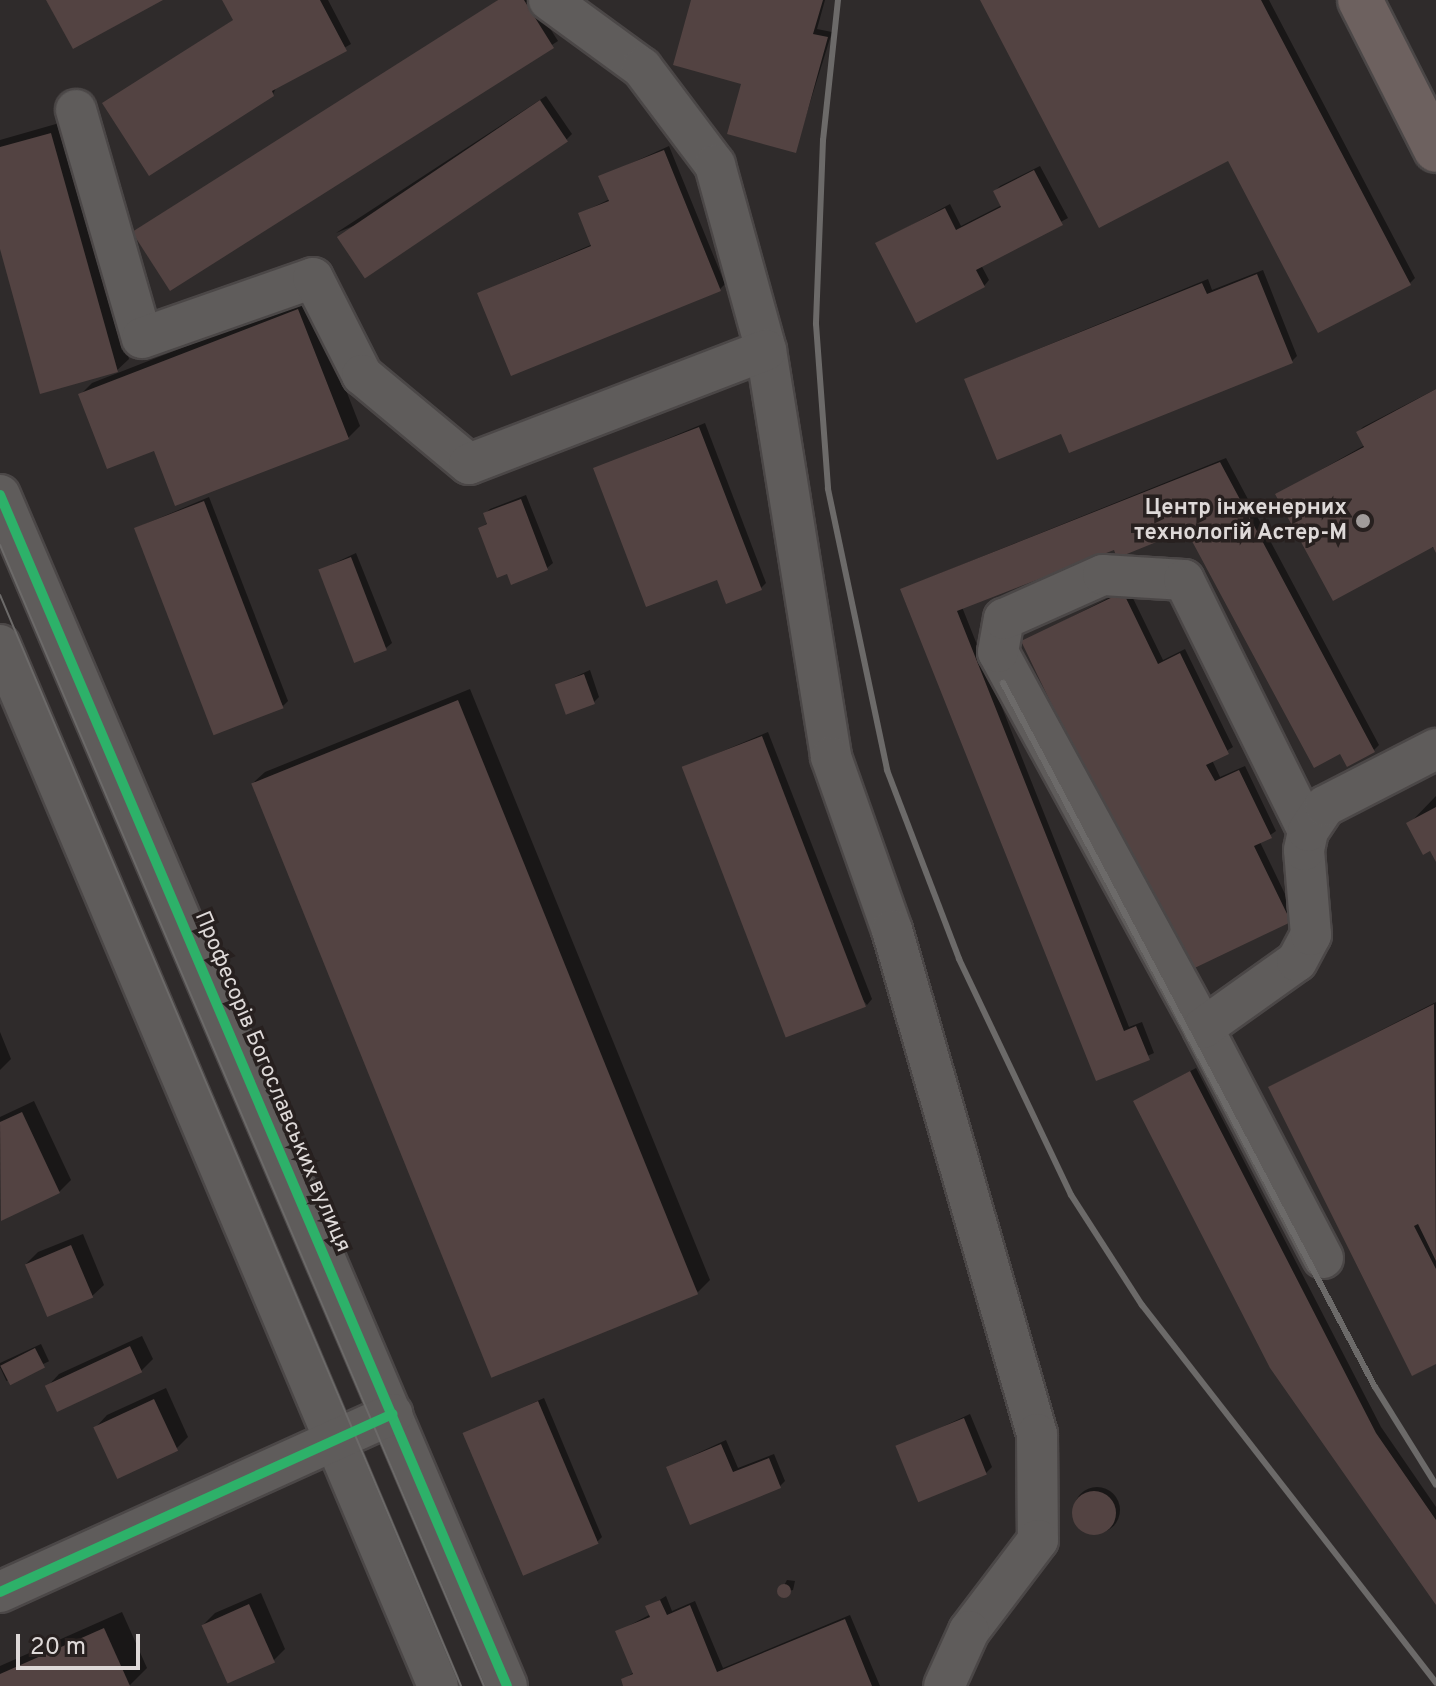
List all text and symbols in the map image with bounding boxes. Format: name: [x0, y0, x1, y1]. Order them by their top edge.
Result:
place label: Центр інженерних технологій Астер-М: [1133, 495, 1347, 546]
marker: Центр інженерних технологій Астер-М: [1354, 512, 1372, 530]
street label: Професорів Богославських вулиця: [188, 908, 356, 1256]
scale bar: [20, 1618, 144, 1668]
text: 20 m: [30, 1633, 86, 1663]

